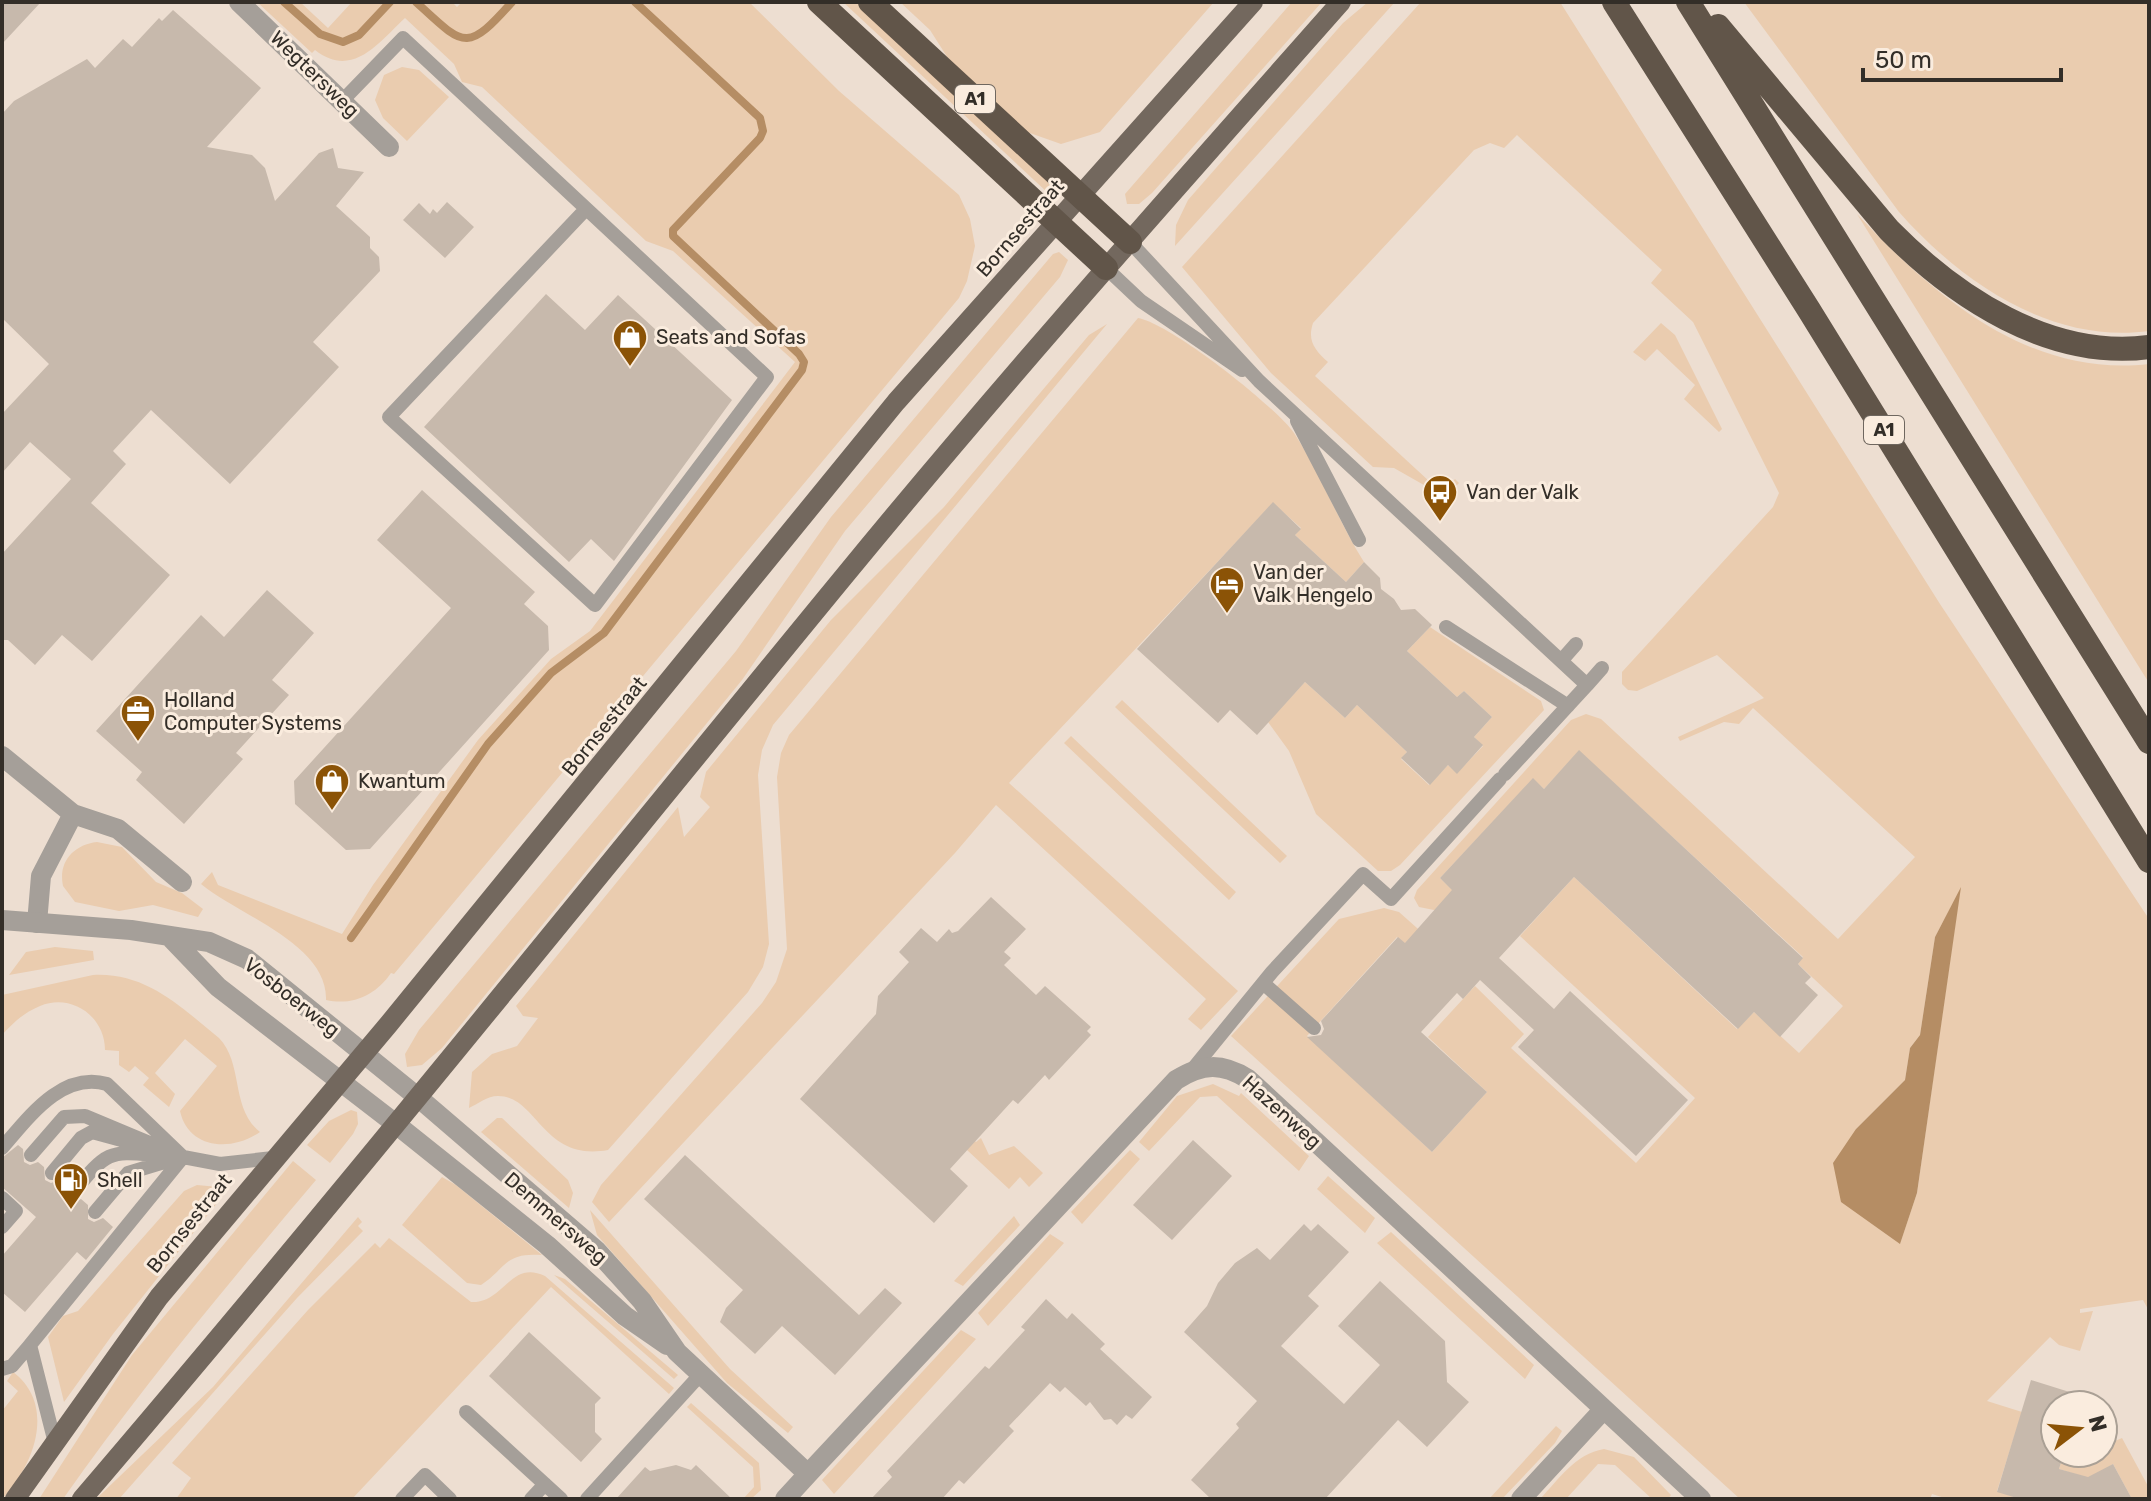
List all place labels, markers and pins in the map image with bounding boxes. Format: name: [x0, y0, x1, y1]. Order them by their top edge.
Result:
shop icon: Seats and Sofas: [611, 318, 649, 368]
place label: Seats and Sofas: [656, 325, 806, 349]
bus stop icon: Van der Valk: [1421, 473, 1459, 523]
place label: Van der Valk: [1466, 480, 1580, 504]
place label: Van der Valk Hengelo: [1253, 560, 1373, 607]
hotel icon: Van der Valk Hengelo: [1208, 565, 1246, 615]
place label: Holland Computer Systems: [164, 688, 342, 735]
office icon: Holland Computer Systems: [119, 693, 157, 743]
shop icon: Kwantum: [313, 762, 351, 812]
place label: Kwantum: [358, 769, 446, 793]
fuel station icon: Shell: [52, 1161, 90, 1211]
place label: Shell: [97, 1168, 143, 1192]

